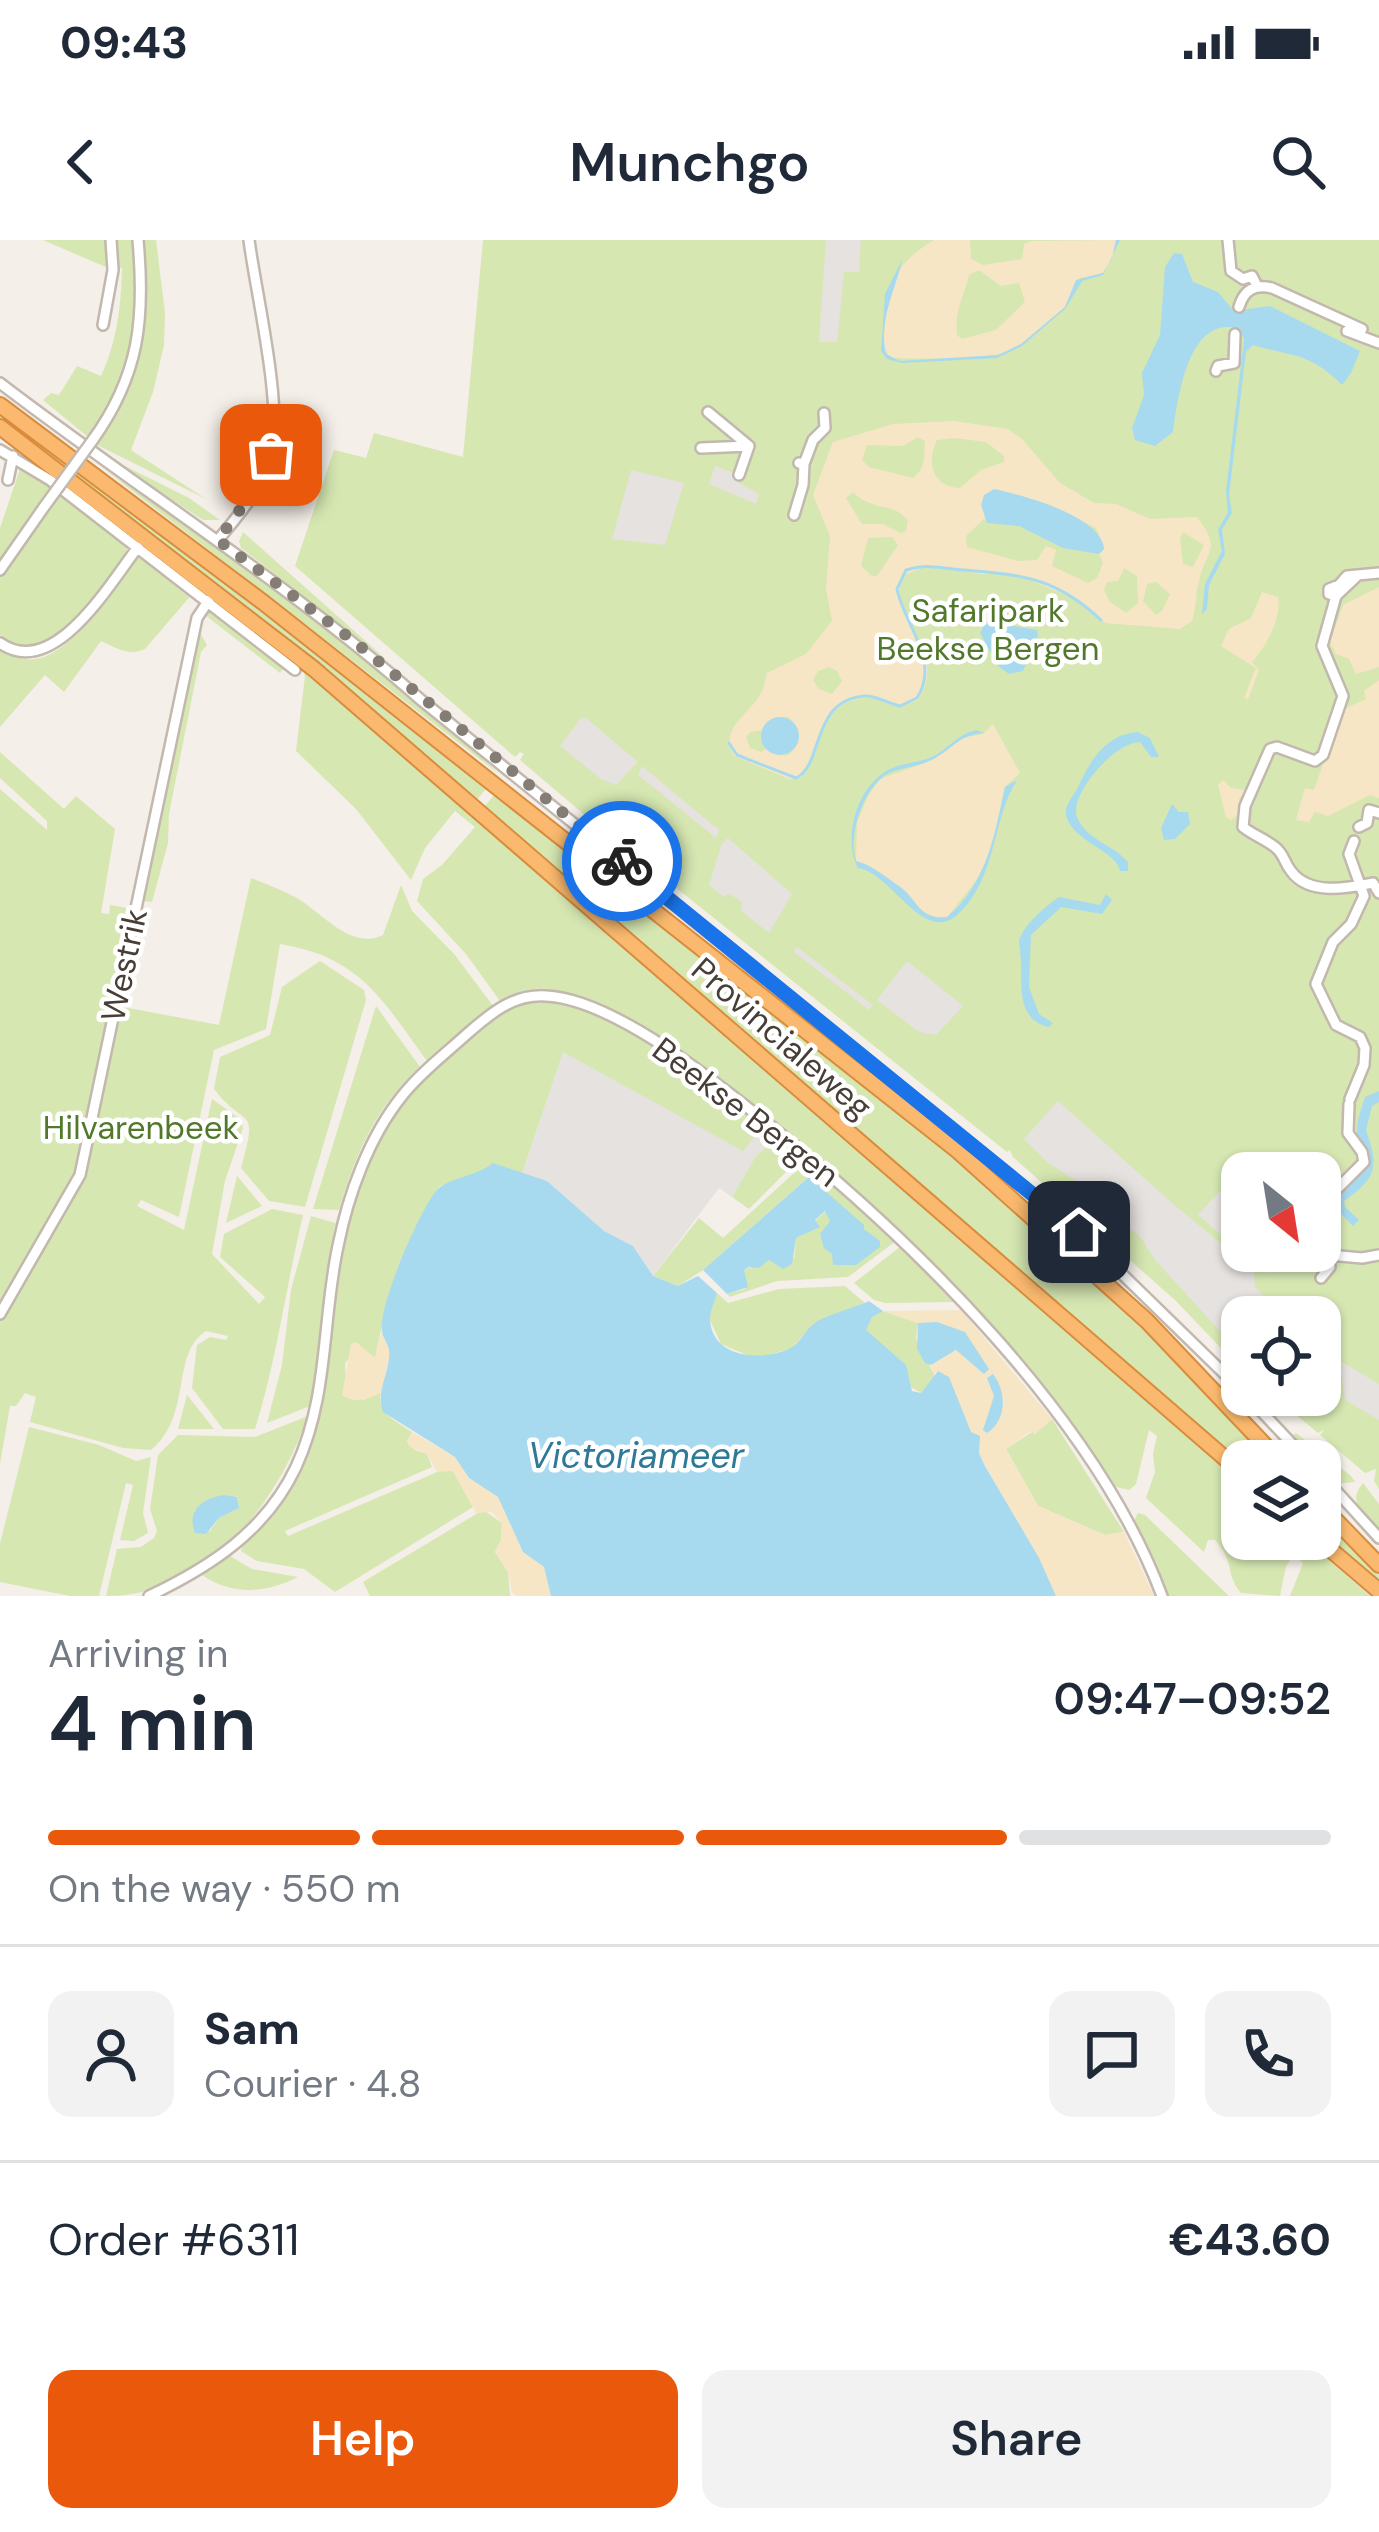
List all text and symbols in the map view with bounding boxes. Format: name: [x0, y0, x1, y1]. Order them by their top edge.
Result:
text: 09:43: [60, 13, 188, 72]
text: Munchgo: [569, 127, 810, 198]
icon: back: [48, 129, 114, 195]
icon: search: [1265, 129, 1331, 195]
pin: [220, 404, 322, 506]
icon: bag: [238, 422, 304, 488]
park label: Safaripark Beekse Bergen: [876, 589, 1100, 670]
courier: [562, 801, 682, 921]
icon: bike: [589, 828, 655, 894]
street label: Westrik: [91, 904, 157, 1025]
street label: Provincialeweg: [683, 948, 881, 1128]
street label: Beekse Bergen: [644, 1028, 848, 1196]
park label: Hilvarenbeek: [43, 1106, 240, 1149]
north arrow: [1221, 1152, 1341, 1272]
map controls: [1221, 1152, 1341, 1560]
pin: [1028, 1181, 1130, 1283]
icon: home: [1046, 1199, 1112, 1265]
button: locate: [1221, 1296, 1341, 1416]
water label: Victoriameer: [528, 1432, 746, 1479]
button: layers: [1221, 1440, 1341, 1560]
text: Arriving in: [48, 1628, 228, 1679]
text: 09:47–09:52: [1053, 1669, 1331, 1728]
text: 4 min: [48, 1673, 257, 1774]
text: On the way · 550 m: [48, 1863, 400, 1914]
button: person: [48, 1991, 174, 2117]
button: chat: [1049, 1991, 1175, 2117]
button: phone: [1205, 1991, 1331, 2117]
text: Sam: [204, 1999, 300, 2058]
text: Courier · 4.8: [204, 2058, 421, 2109]
text: Order #6311: [48, 2210, 299, 2269]
text: €43.60: [1169, 2210, 1331, 2269]
button: Help: [48, 2370, 678, 2508]
button: Share: [702, 2370, 1331, 2508]

